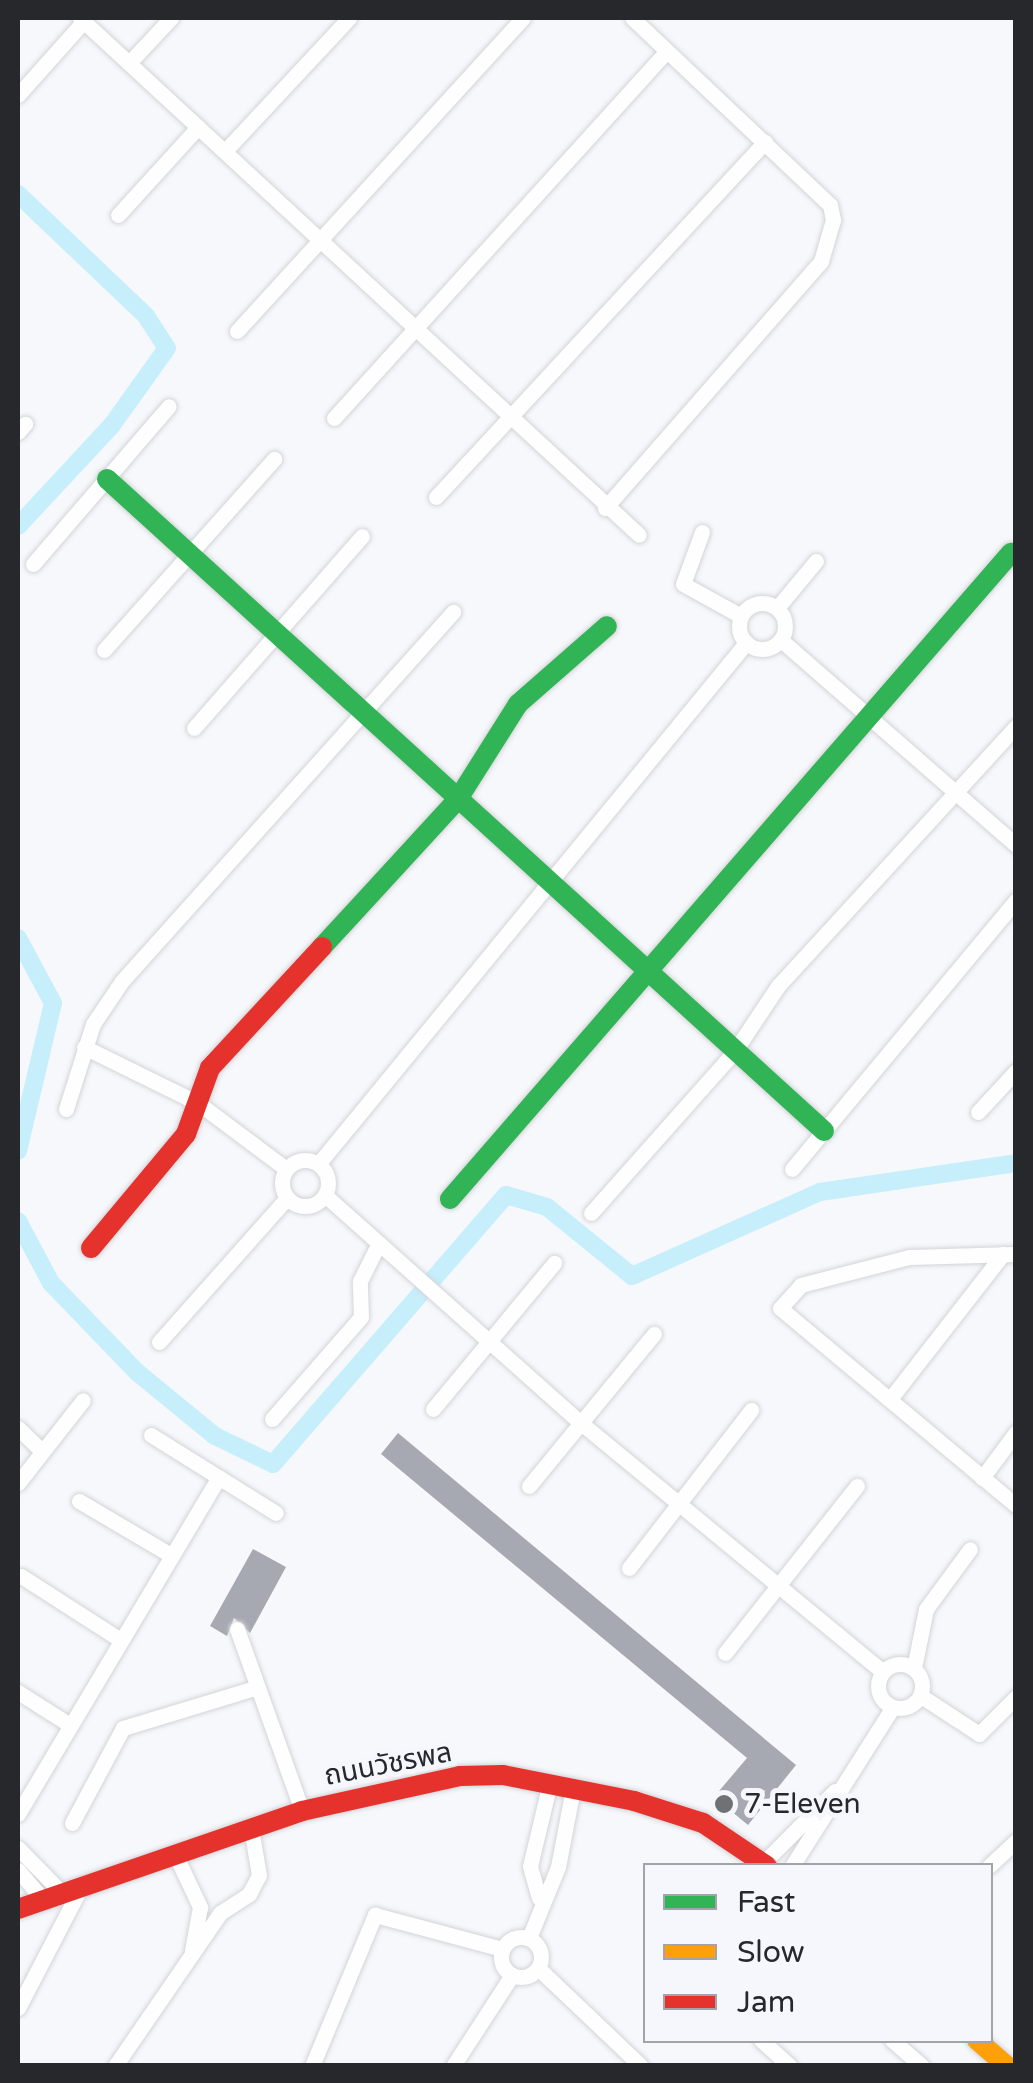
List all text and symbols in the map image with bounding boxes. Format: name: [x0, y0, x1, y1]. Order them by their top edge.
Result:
street label: ถนนวัชรพล: [321, 1735, 455, 1793]
place label: 7-Eleven: [744, 1787, 861, 1821]
marker: 7-Eleven: [713, 1793, 735, 1815]
legend: [643, 1863, 993, 2043]
text: Fast: [737, 1884, 796, 1921]
text: Slow: [737, 1934, 805, 1971]
text: Jam: [737, 1984, 795, 2021]

